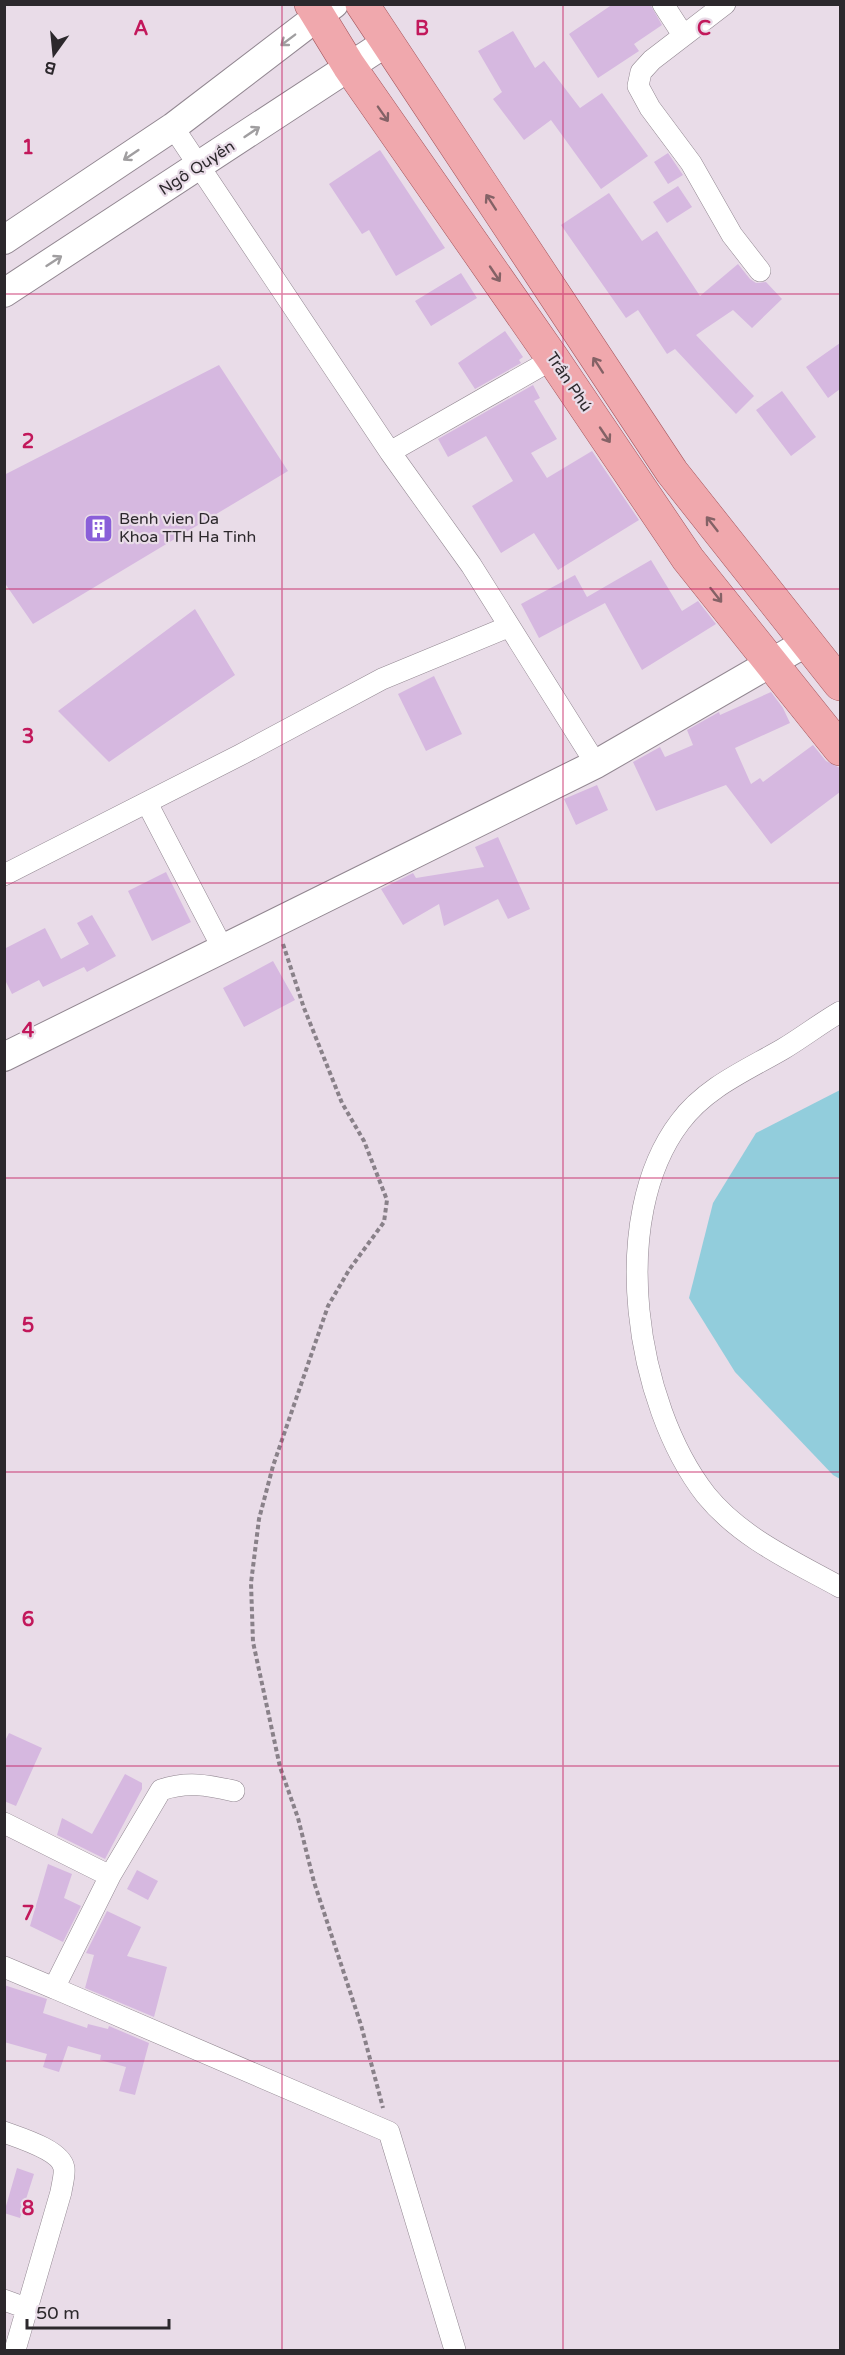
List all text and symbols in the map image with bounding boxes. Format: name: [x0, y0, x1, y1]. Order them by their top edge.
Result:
text: A: [134, 17, 149, 41]
text: B: [415, 17, 429, 41]
text: C: [697, 17, 711, 41]
north arrow: [24, 24, 84, 84]
one-way arrow: [280, 33, 296, 46]
text: B: [42, 56, 58, 79]
one-way arrow: [377, 106, 389, 122]
one-way arrow: [244, 125, 261, 138]
text: 1: [22, 136, 34, 160]
street label: Ngô Quyền: [155, 136, 239, 200]
one-way arrow: [123, 150, 140, 162]
one-way arrow: [485, 194, 497, 211]
one-way arrow: [45, 255, 62, 267]
one-way arrow: [489, 265, 501, 282]
street label: Trần Phú: [542, 348, 596, 416]
one-way arrow: [592, 357, 604, 374]
one-way arrow: [599, 426, 611, 443]
text: 2: [22, 430, 34, 454]
place label: Benh vien Da Khoa TTH Ha Tinh: [119, 509, 256, 547]
building icon: Benh vien Da Khoa TTH Ha Tinh: [82, 512, 114, 544]
one-way arrow: [705, 516, 718, 532]
one-way arrow: [710, 587, 723, 603]
text: 3: [22, 725, 34, 749]
text: 4: [22, 1019, 35, 1043]
text: 5: [22, 1314, 34, 1338]
text: 6: [22, 1608, 34, 1632]
text: 7: [22, 1902, 34, 1926]
text: 8: [22, 2197, 34, 2221]
scale bar: [27, 2292, 170, 2330]
text: 50 m: [36, 2302, 80, 2324]

